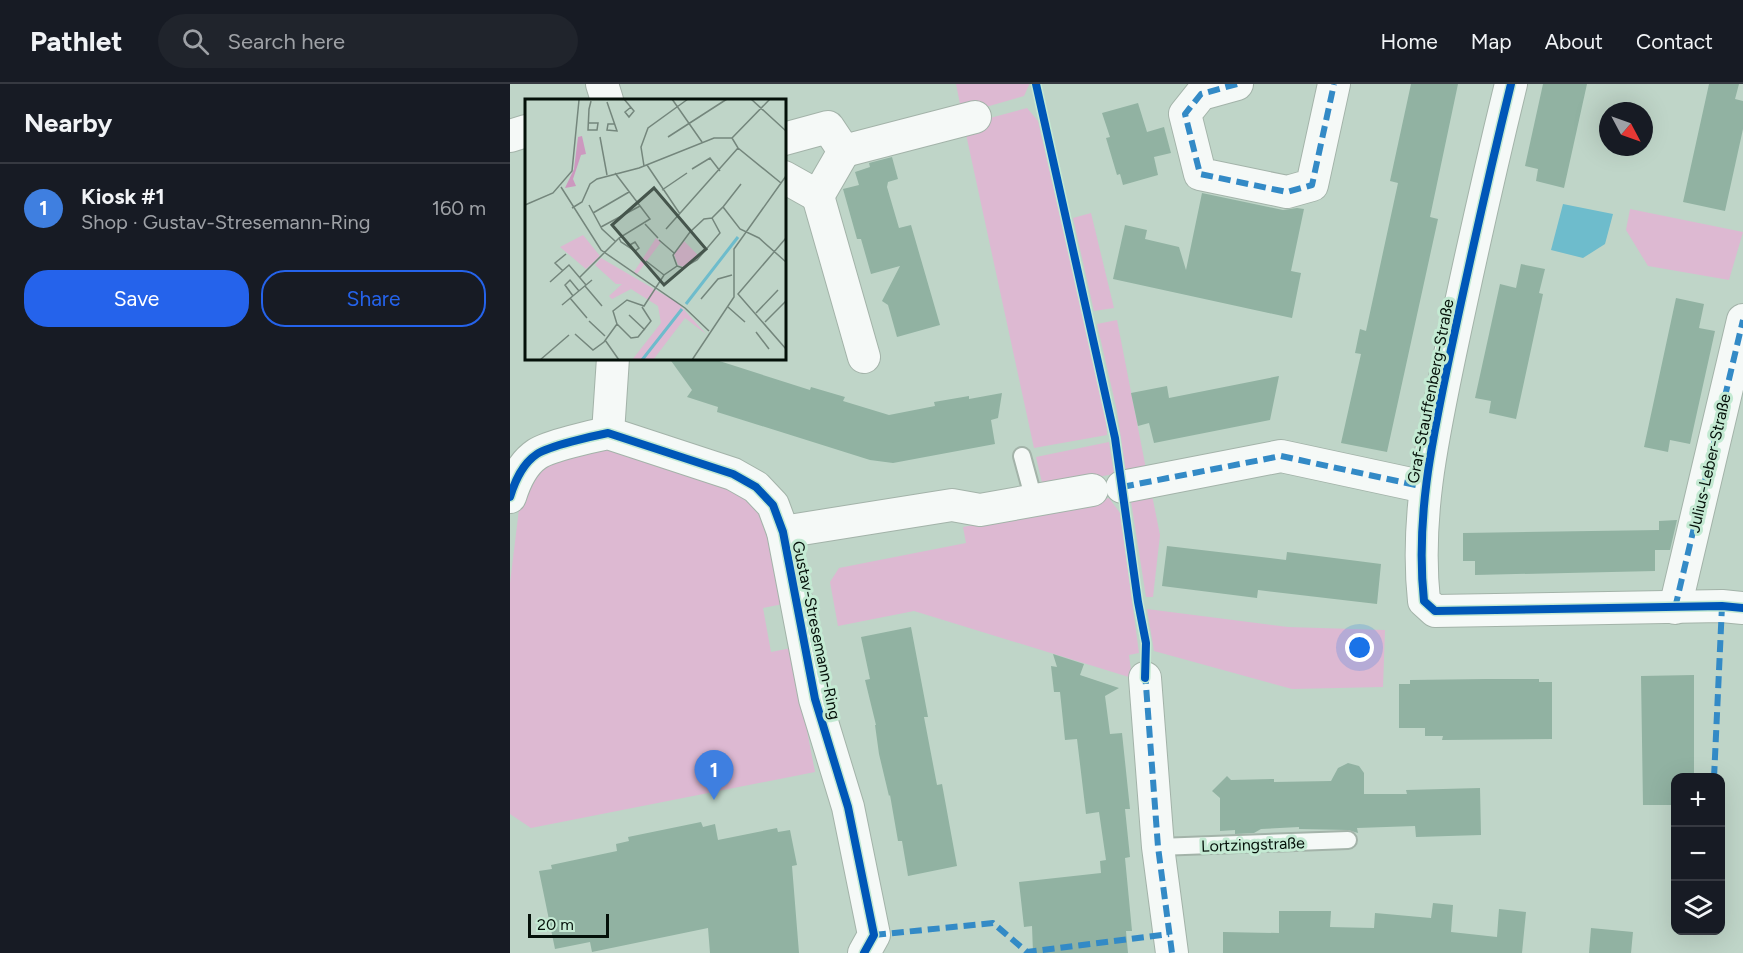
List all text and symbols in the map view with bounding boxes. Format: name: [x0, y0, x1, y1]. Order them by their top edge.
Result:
search box: [158, 14, 578, 68]
text: Pathlet: [30, 24, 122, 58]
icon: search: [179, 25, 212, 58]
text: Search here: [227, 28, 345, 55]
text: Home: [1381, 29, 1438, 54]
text: Map: [1471, 29, 1512, 54]
text: About: [1545, 29, 1603, 54]
text: Contact: [1636, 29, 1713, 54]
inset map: [525, 99, 786, 360]
north arrow: [1599, 102, 1653, 156]
text: Nearby: [24, 107, 112, 139]
text: Kiosk #1: [81, 183, 165, 210]
text: 1: [39, 196, 48, 220]
text: 160 m: [432, 196, 486, 220]
text: Shop · Gustav-Stresemann-Ring: [81, 210, 371, 234]
button: Save: [24, 270, 249, 327]
button: Share: [261, 270, 486, 327]
street label: Graf-Stauffenberg-Straße: [1403, 297, 1458, 485]
street label: Julius-Leber-Straße: [1684, 392, 1735, 534]
street label: Gustav-Stresemann-Ring: [788, 539, 845, 721]
your location: [1345, 633, 1374, 662]
pin: 1: [694, 750, 734, 800]
map controls: [1671, 773, 1725, 935]
button: +: [1671, 773, 1725, 827]
button: −: [1671, 827, 1725, 881]
street label: Lortzingstraße: [1201, 833, 1305, 856]
button: layers: [1671, 881, 1725, 935]
scale bar: [528, 911, 609, 938]
text: 20 m: [537, 915, 574, 934]

